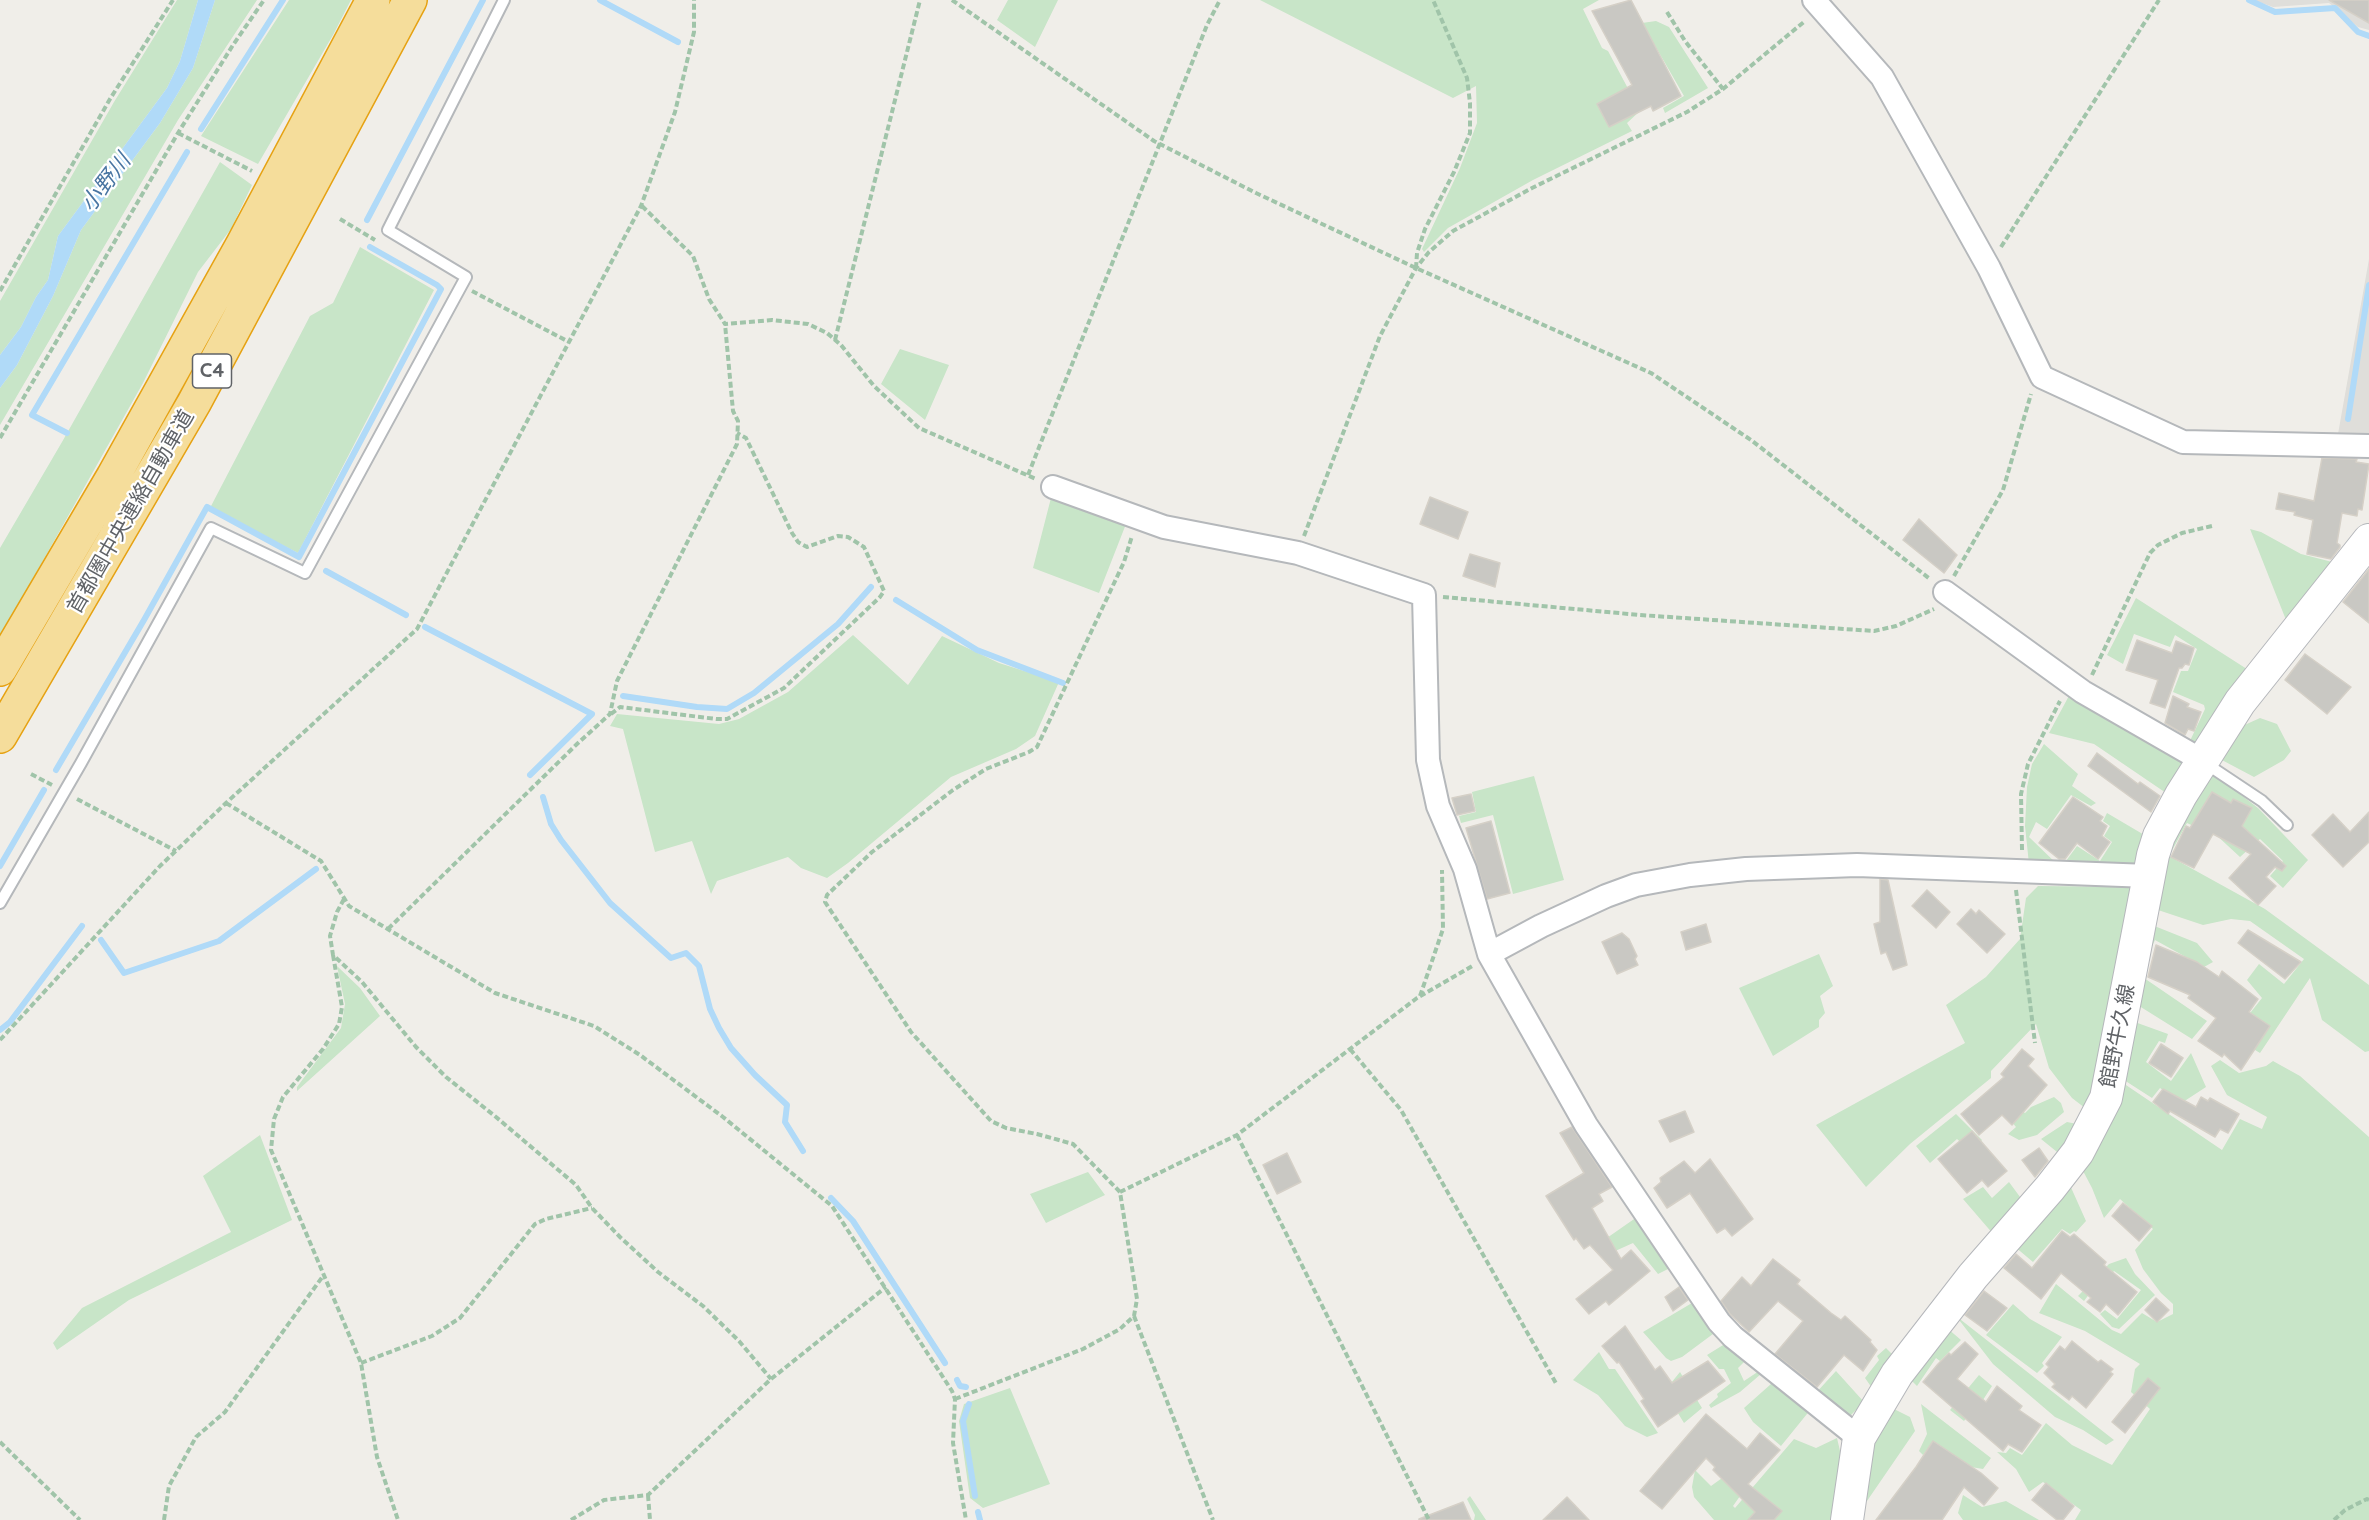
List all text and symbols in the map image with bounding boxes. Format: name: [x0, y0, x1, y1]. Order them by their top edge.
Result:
water label: 小野川: [76, 149, 136, 217]
road number: C4: [192, 354, 232, 388]
street label: 首都圏中央連絡自動車道: [62, 406, 200, 618]
street label: 館野牛久線: [2096, 982, 2140, 1090]

